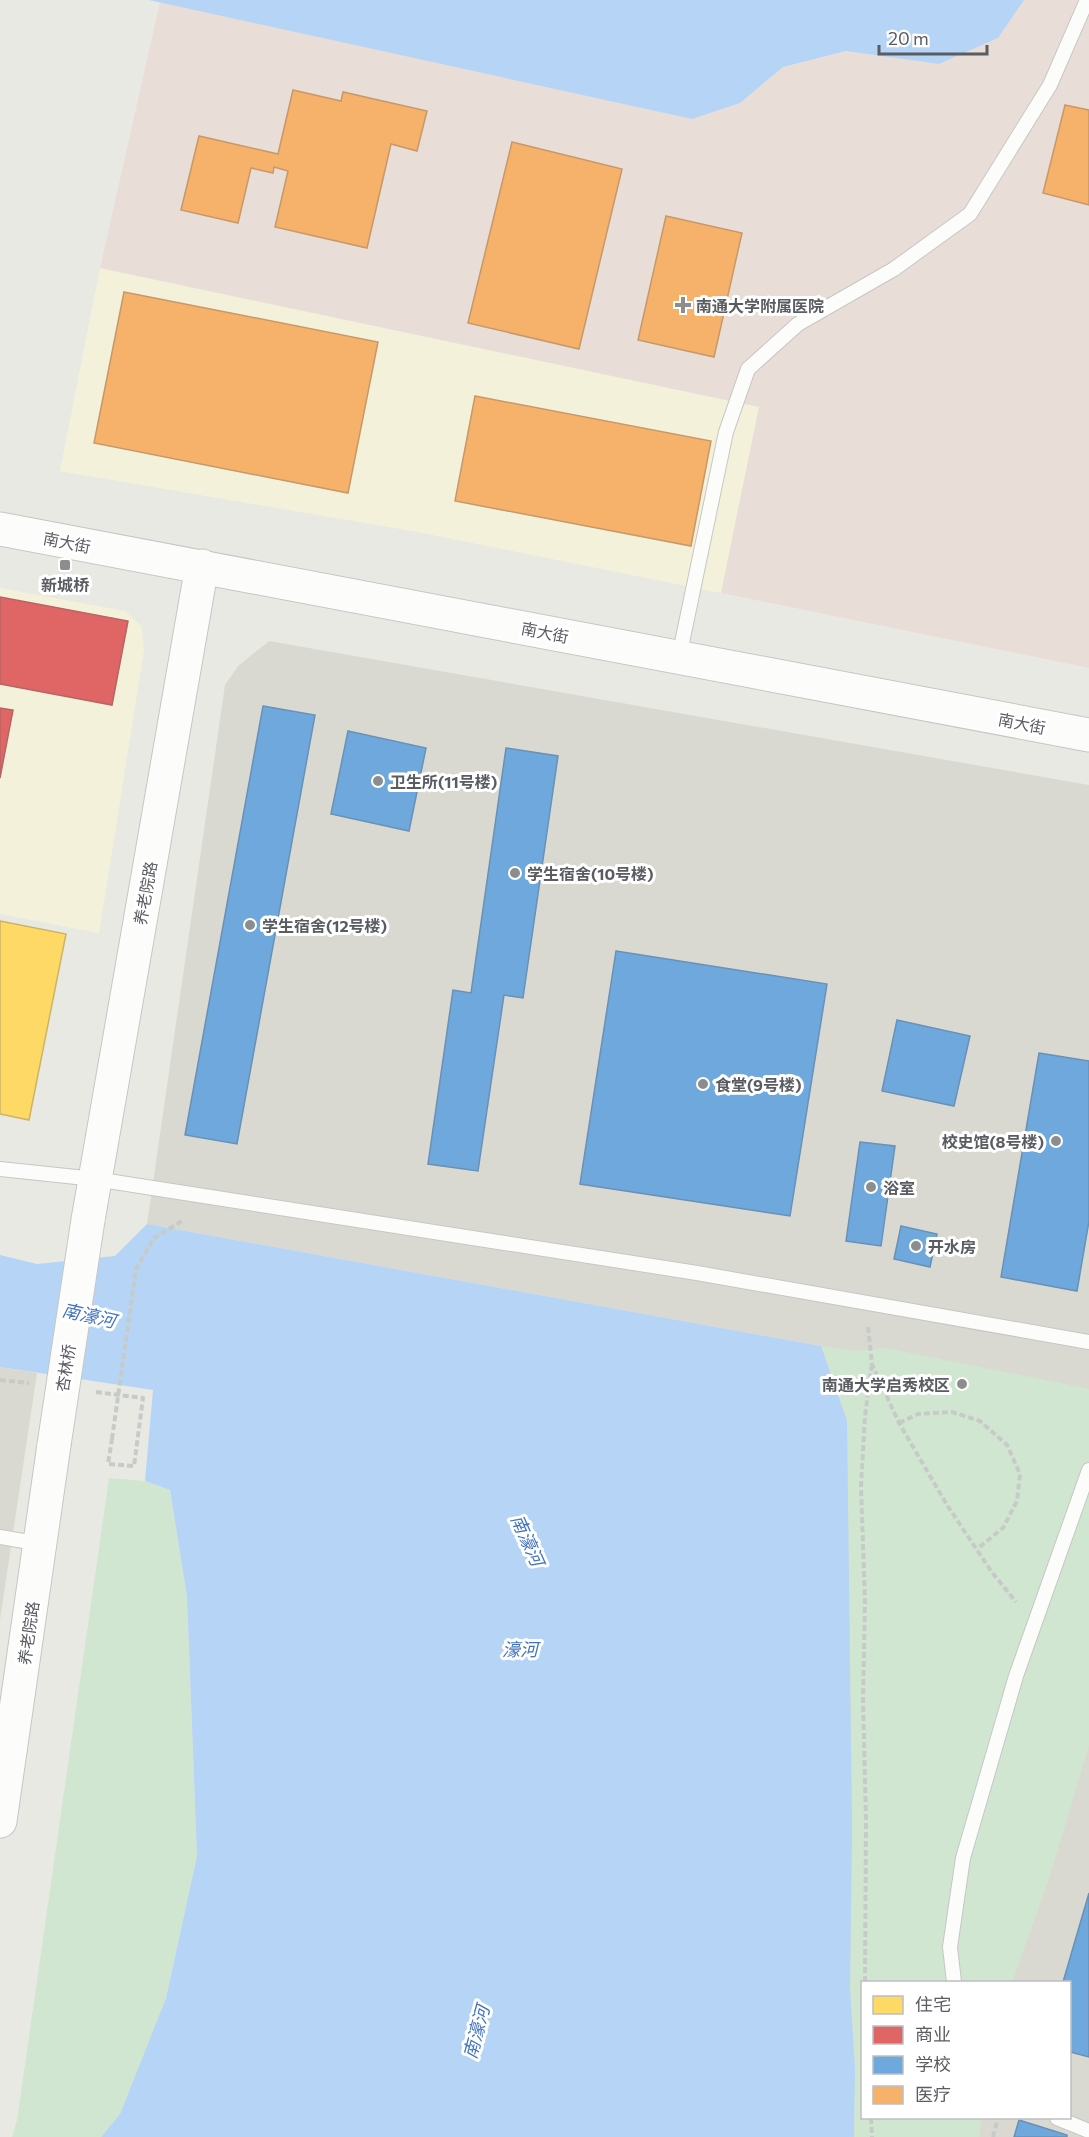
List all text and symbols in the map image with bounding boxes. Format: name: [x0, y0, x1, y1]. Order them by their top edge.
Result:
scale bar: [879, 18, 987, 56]
text: 20 m: [888, 27, 929, 49]
marker: 南通大学附属医院: [674, 296, 692, 314]
place label: 南通大学附属医院: [696, 296, 824, 315]
street label: 南大街: [42, 528, 92, 556]
marker: 新城桥: [58, 558, 72, 572]
place label: 新城桥: [41, 575, 90, 594]
street label: 南大街: [520, 618, 570, 646]
street label: 南大街: [997, 709, 1047, 737]
place label: 卫生所(11号楼): [390, 772, 497, 791]
marker: 卫生所(11号楼): [371, 774, 385, 788]
street label: 养老院路: [130, 860, 160, 926]
place label: 学生宿舍(10号楼): [527, 864, 654, 883]
marker: 学生宿舍(10号楼): [508, 866, 522, 880]
place label: 学生宿舍(12号楼): [262, 916, 387, 935]
marker: 学生宿舍(12号楼): [243, 918, 257, 932]
place label: 食堂(9号楼): [715, 1075, 802, 1094]
marker: 食堂(9号楼): [696, 1077, 710, 1091]
place label: 校史馆(8号楼): [941, 1132, 1044, 1151]
marker: 校史馆(8号楼): [1049, 1134, 1063, 1148]
place label: 浴室: [883, 1178, 915, 1197]
marker: 浴室: [864, 1180, 878, 1194]
place label: 开水房: [928, 1237, 976, 1256]
marker: 开水房: [909, 1239, 923, 1253]
water label: 南濠河: [60, 1298, 121, 1332]
street label: 杏林桥: [52, 1343, 78, 1393]
place label: 南通大学启秀校区: [822, 1375, 950, 1394]
marker: 南通大学启秀校区: [955, 1377, 969, 1391]
water label: 南濠河: [507, 1511, 550, 1572]
street label: 养老院路: [14, 1600, 42, 1666]
water label: 濠河: [502, 1638, 541, 1660]
legend: [861, 1981, 1071, 2119]
text: 住宅: [915, 1993, 951, 2015]
water label: 南濠河: [458, 2000, 494, 2061]
text: 商业: [915, 2023, 951, 2045]
text: 学校: [915, 2053, 951, 2075]
text: 医疗: [915, 2083, 951, 2105]

